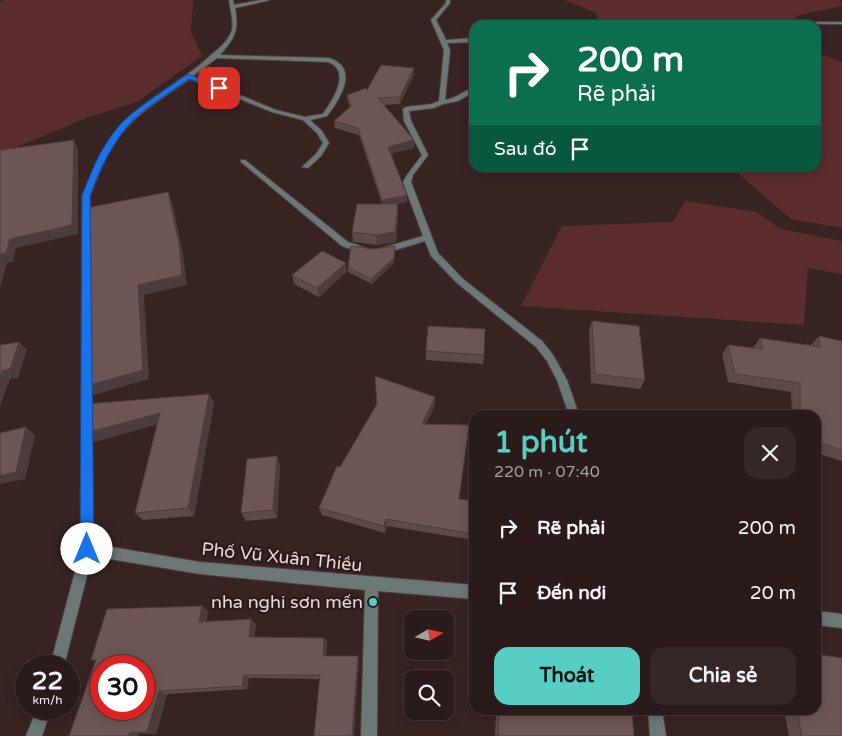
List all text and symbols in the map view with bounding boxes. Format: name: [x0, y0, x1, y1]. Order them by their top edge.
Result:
text: 200 m: [577, 39, 684, 81]
icon: right: [494, 40, 559, 105]
pin: [198, 67, 240, 109]
icon: arrive: [205, 74, 233, 102]
text: Rẽ phải: [577, 81, 656, 107]
icon: arrive: [566, 135, 594, 163]
text: Sau đó: [494, 138, 556, 160]
text: 1 phút: [494, 424, 587, 461]
button: close: [744, 427, 796, 479]
text: 220 m · 07:40: [494, 462, 600, 482]
icon: right: [494, 514, 522, 542]
text: Rẽ phải: [537, 517, 605, 539]
text: 200 m: [738, 517, 796, 539]
position arrow: [60, 522, 112, 574]
street label: Phố Vũ Xuân Thiều: [200, 538, 364, 576]
icon: arrive: [494, 579, 522, 607]
text: Đến nơi: [537, 582, 606, 604]
text: 20 m: [750, 582, 796, 604]
place label: nha nghi sơn mến: [211, 591, 363, 613]
marker: nha nghi sơn mến: [367, 596, 379, 608]
north arrow: [404, 610, 454, 660]
map controls: [404, 610, 454, 720]
button: Thoát: [494, 647, 640, 705]
button: Chia sẻ: [650, 647, 796, 705]
speed limit sign: 30: [90, 655, 155, 720]
text: 22: [32, 666, 63, 696]
button: search: [404, 670, 454, 720]
text: km/h: [32, 693, 63, 707]

